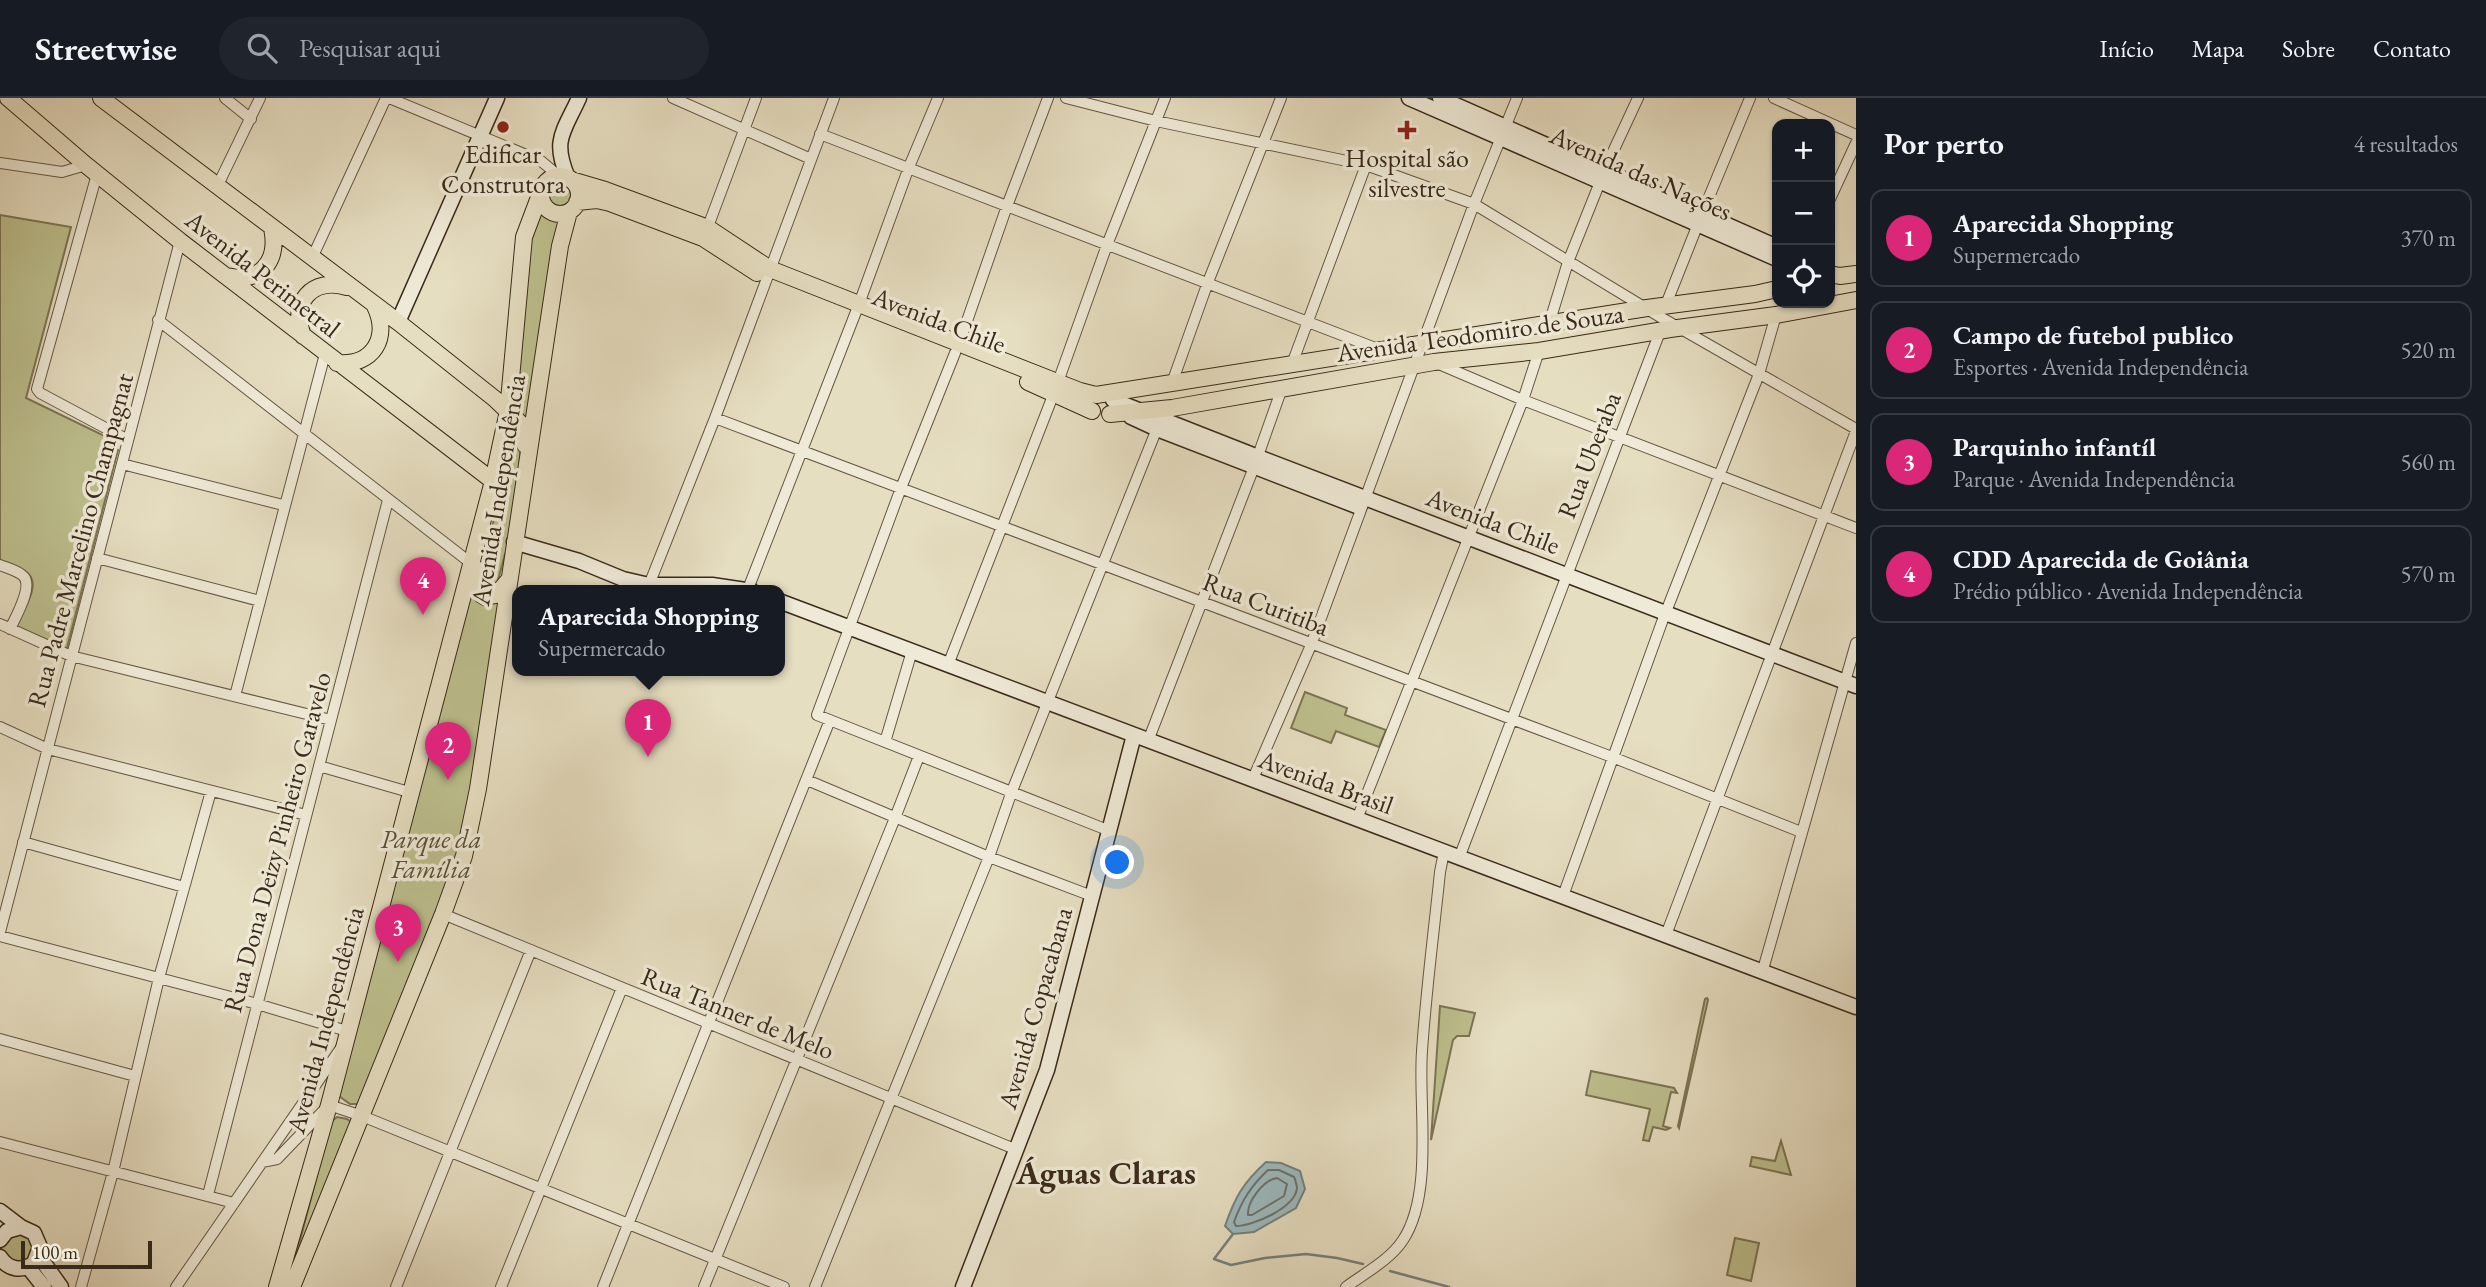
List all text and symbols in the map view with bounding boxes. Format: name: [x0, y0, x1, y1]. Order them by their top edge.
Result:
search box: [219, 17, 709, 80]
text: Streetwise: [35, 27, 177, 70]
icon: search: [243, 29, 281, 67]
text: Pesquisar aqui: [299, 31, 441, 65]
text: Início: [2100, 33, 2154, 64]
text: Mapa: [2192, 33, 2244, 64]
text: Sobre: [2282, 33, 2335, 64]
text: Contato: [2373, 33, 2451, 64]
street label: Avenida das Nações: [1544, 117, 1737, 228]
marker: Edificar Construtora: [495, 119, 511, 135]
map controls: [1772, 119, 1835, 308]
button: +: [1772, 119, 1835, 182]
marker: Hospital são silvestre: [1397, 120, 1417, 140]
text: Por perto: [1884, 124, 2004, 163]
text: 4 resultados: [2354, 129, 2458, 159]
place label: Edificar Construtora: [441, 137, 566, 201]
place label: Hospital são silvestre: [1345, 141, 1469, 205]
button: −: [1772, 182, 1835, 245]
street label: Avenida Perimetral: [178, 202, 348, 345]
text: Aparecida Shopping: [1953, 206, 2173, 240]
text: 1: [1903, 223, 1915, 253]
text: 370 m: [2400, 223, 2456, 253]
text: Supermercado: [1953, 240, 2080, 270]
button: locate: [1772, 245, 1835, 308]
street label: Avenida Chile: [866, 279, 1011, 361]
street label: Avenida Teodomiro de Souza: [1333, 296, 1627, 370]
text: Campo de futebol publico: [1953, 318, 2233, 352]
text: 2: [1903, 335, 1915, 365]
text: 520 m: [2400, 335, 2456, 365]
text: Esportes · Avenida Independência: [1953, 352, 2248, 382]
street label: Rua Padre Marcelino Champagnat: [19, 369, 141, 711]
street label: Avenida Independência: [463, 371, 533, 609]
street label: Rua Uberaba: [1549, 386, 1629, 523]
text: Parquinho infantíl: [1953, 430, 2156, 464]
text: 3: [1903, 447, 1915, 477]
text: 560 m: [2400, 447, 2456, 477]
text: Parque · Avenida Independência: [1953, 464, 2235, 494]
street label: Avenida Chile: [1420, 480, 1565, 562]
text: CDD Aparecida de Goiânia: [1953, 542, 2249, 576]
pin: 4: [400, 557, 446, 615]
text: 4: [1903, 559, 1915, 589]
text: 570 m: [2400, 559, 2456, 589]
street label: Rua Curitiba: [1198, 564, 1335, 644]
text: Prédio público · Avenida Independência: [1953, 576, 2303, 606]
popup: [512, 585, 785, 676]
text: Aparecida Shopping: [538, 599, 759, 633]
text: Supermercado: [538, 633, 665, 663]
street label: Rua Dona Deizy Pinheiro Garavelo: [215, 668, 339, 1016]
pin: 1: [625, 699, 671, 757]
pin: 2: [425, 722, 471, 780]
street label: Avenida Brasil: [1253, 742, 1398, 822]
park label: Parque da Família: [381, 822, 481, 886]
your location: [1100, 845, 1134, 879]
street label: Avenida Independência: [278, 902, 372, 1138]
street label: Avenida Copacabana: [990, 903, 1080, 1114]
pin: 3: [375, 904, 421, 962]
street label: Rua Tanner de Melo: [637, 959, 839, 1067]
district label: Águas Claras: [1015, 1151, 1196, 1194]
scale bar: [21, 1238, 152, 1270]
text: 100 m: [32, 1240, 78, 1265]

